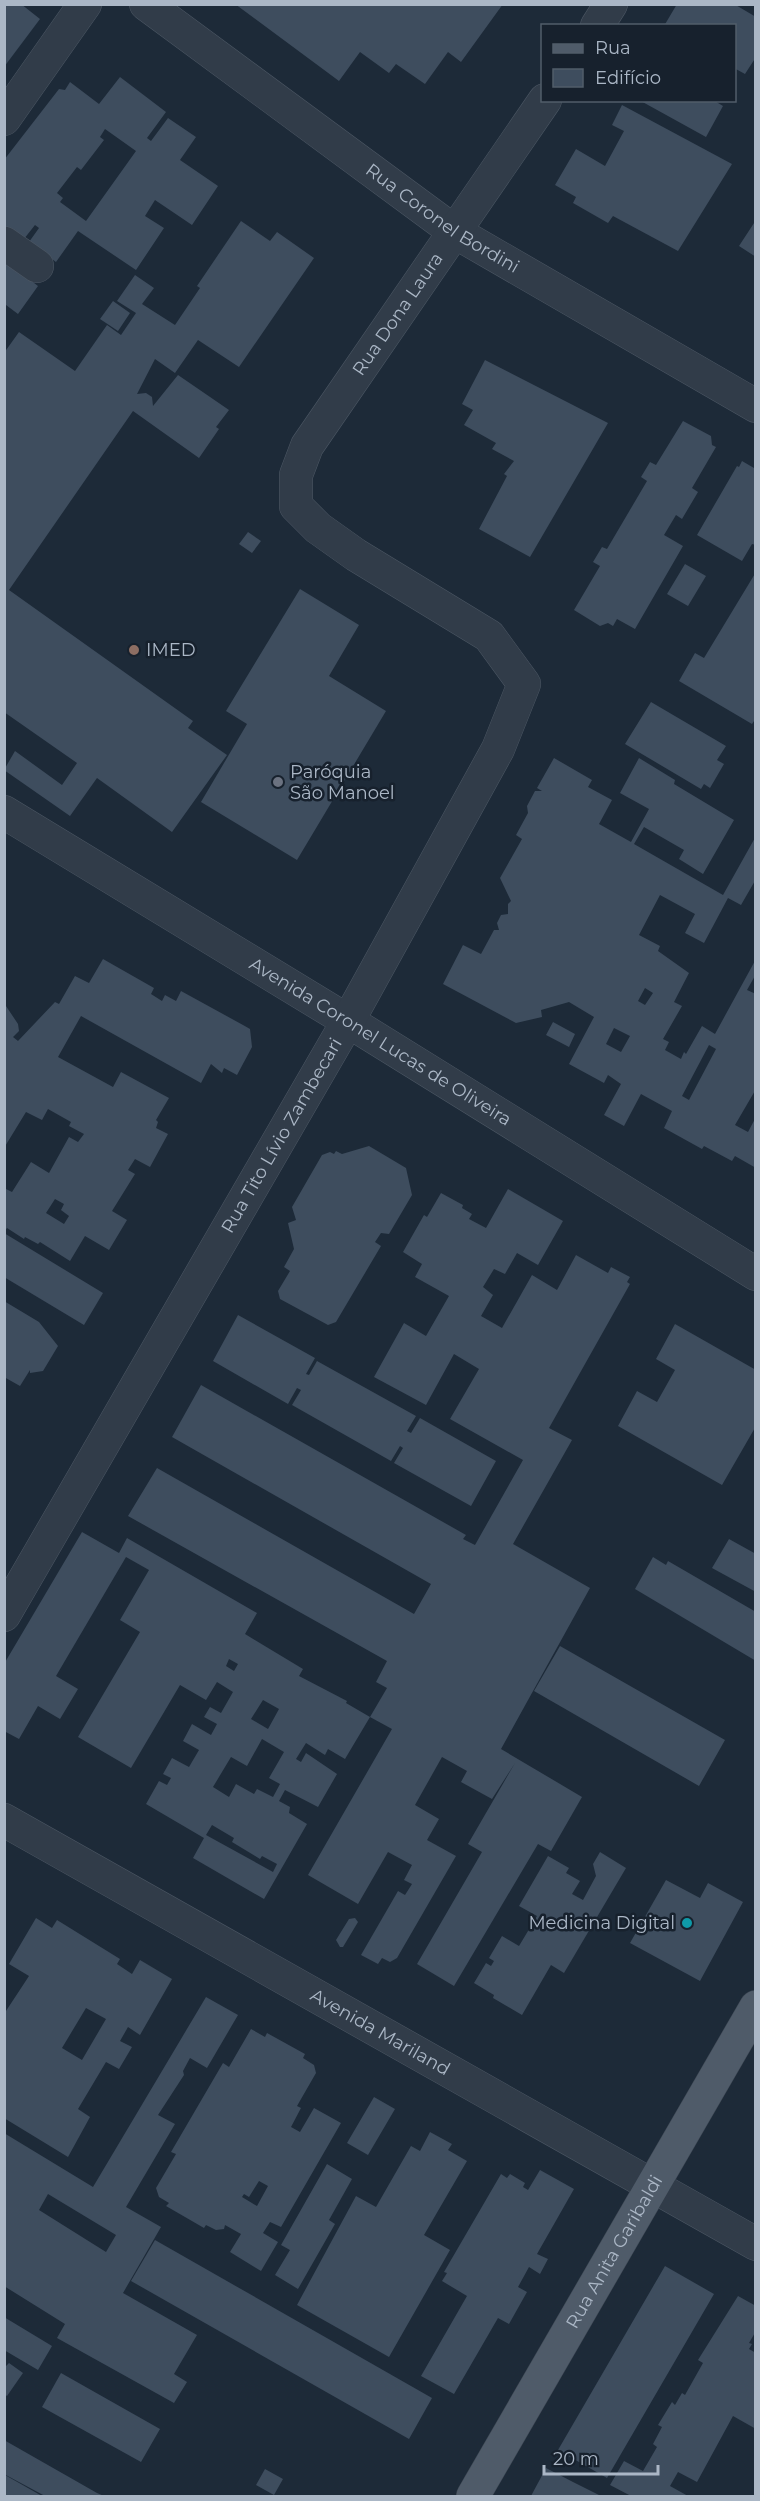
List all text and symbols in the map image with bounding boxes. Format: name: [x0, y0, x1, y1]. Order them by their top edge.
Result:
legend: [541, 24, 736, 102]
text: Rua: [595, 37, 631, 59]
text: Edifício: [595, 67, 661, 89]
street label: Rua Coronel Bordini: [361, 159, 523, 278]
street label: Rua Dona Laura: [348, 248, 448, 380]
place label: IMED: [146, 639, 196, 661]
marker: IMED: [127, 643, 141, 657]
place label: Paróquia São Manoel: [290, 761, 395, 804]
marker: Paróquia São Manoel: [271, 775, 285, 789]
street label: Avenida Coronel Lucas de Oliveira: [245, 953, 516, 1131]
street label: Rua Tito Lívio Zambecari: [217, 1034, 347, 1237]
place label: Medicina Digital: [528, 1912, 675, 1934]
marker: Medicina Digital: [680, 1916, 694, 1930]
street label: Avenida Mariland: [307, 1984, 454, 2080]
street label: Rua Anita Garibaldi: [561, 2171, 667, 2333]
scale bar: [544, 2438, 658, 2476]
text: 20 m: [553, 2448, 599, 2470]

